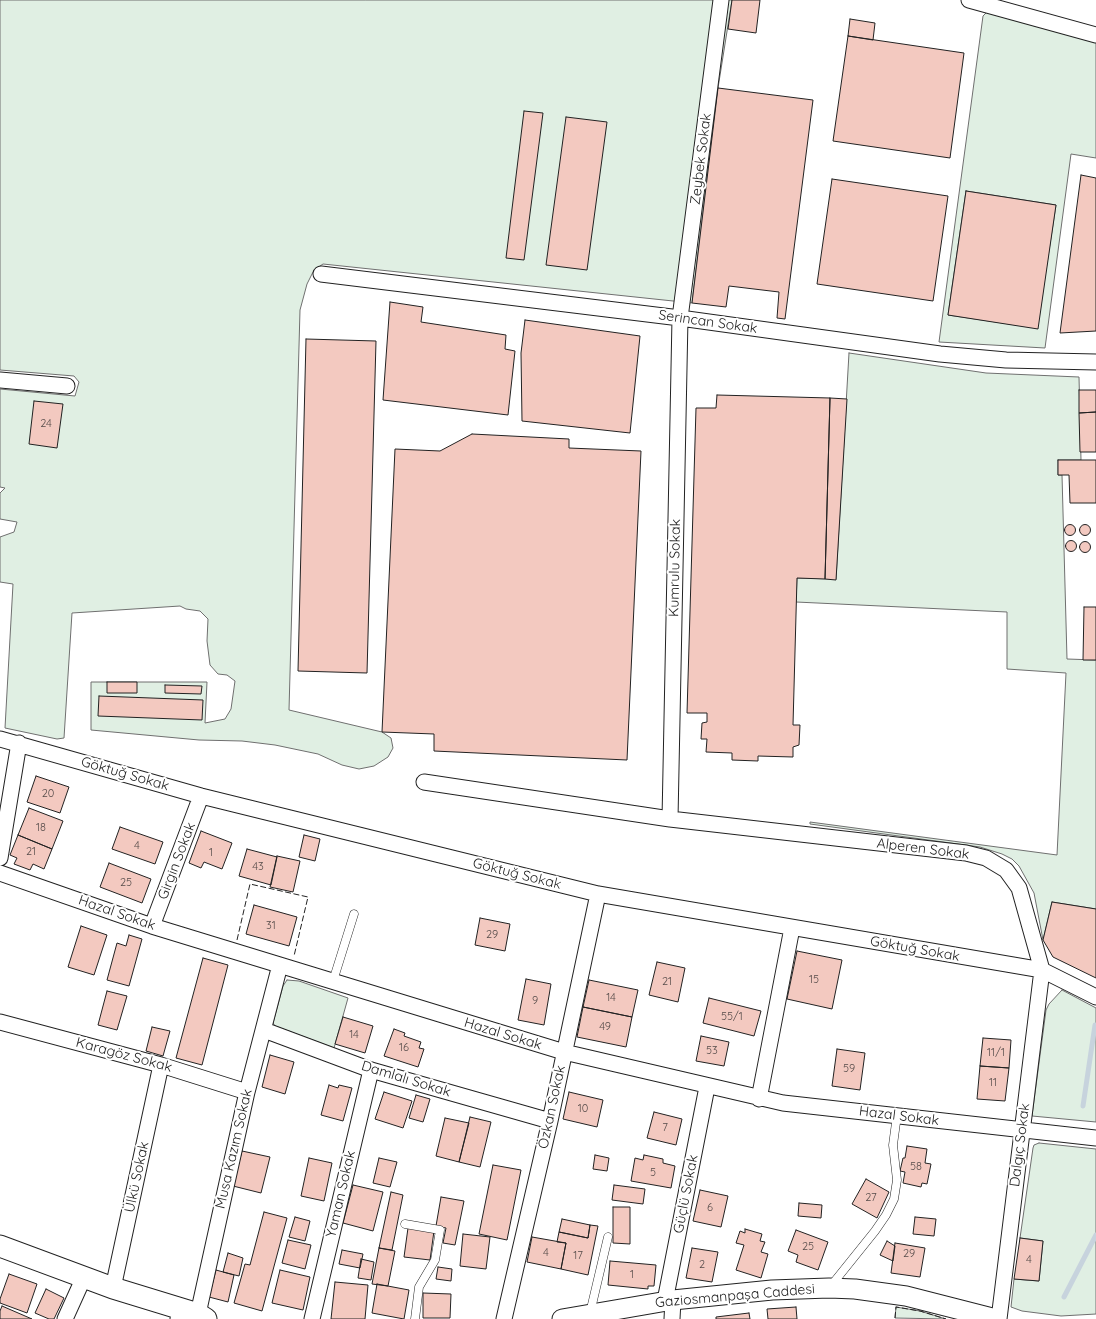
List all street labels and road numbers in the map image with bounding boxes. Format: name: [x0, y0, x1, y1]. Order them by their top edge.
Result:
street label: Zeybek Sokak: [687, 112, 715, 206]
street label: Serincan Sokak: [657, 307, 759, 337]
street label: Kumrulu Sokak: [666, 519, 684, 617]
street label: Göktuğ Sokak: [79, 753, 171, 795]
street label: Girgin Sokak: [155, 820, 199, 902]
street label: Alperen Sokak: [876, 835, 970, 863]
street label: Göktuğ Sokak: [471, 855, 563, 893]
street label: Hazal Sokak: [76, 892, 158, 934]
street label: Göktuğ Sokak: [869, 933, 961, 965]
street label: Hazal Sokak: [462, 1014, 544, 1054]
street label: Karagöz Sokak: [74, 1034, 174, 1076]
street label: Damlalı Sokak: [359, 1057, 453, 1101]
street label: Özkan Sokak: [535, 1064, 569, 1150]
street label: Musa Kazım Sokak: [212, 1087, 256, 1211]
street label: Dalgıç Sokak: [1007, 1102, 1033, 1188]
street label: Hazal Sokak: [858, 1103, 940, 1129]
street label: Ülkü Sokak: [121, 1140, 153, 1214]
street label: Yaman Sokak: [323, 1149, 359, 1239]
street label: Güçlü Sokak: [670, 1153, 702, 1235]
street label: Gaziosmanpaşa Caddesi: [654, 1281, 816, 1311]

